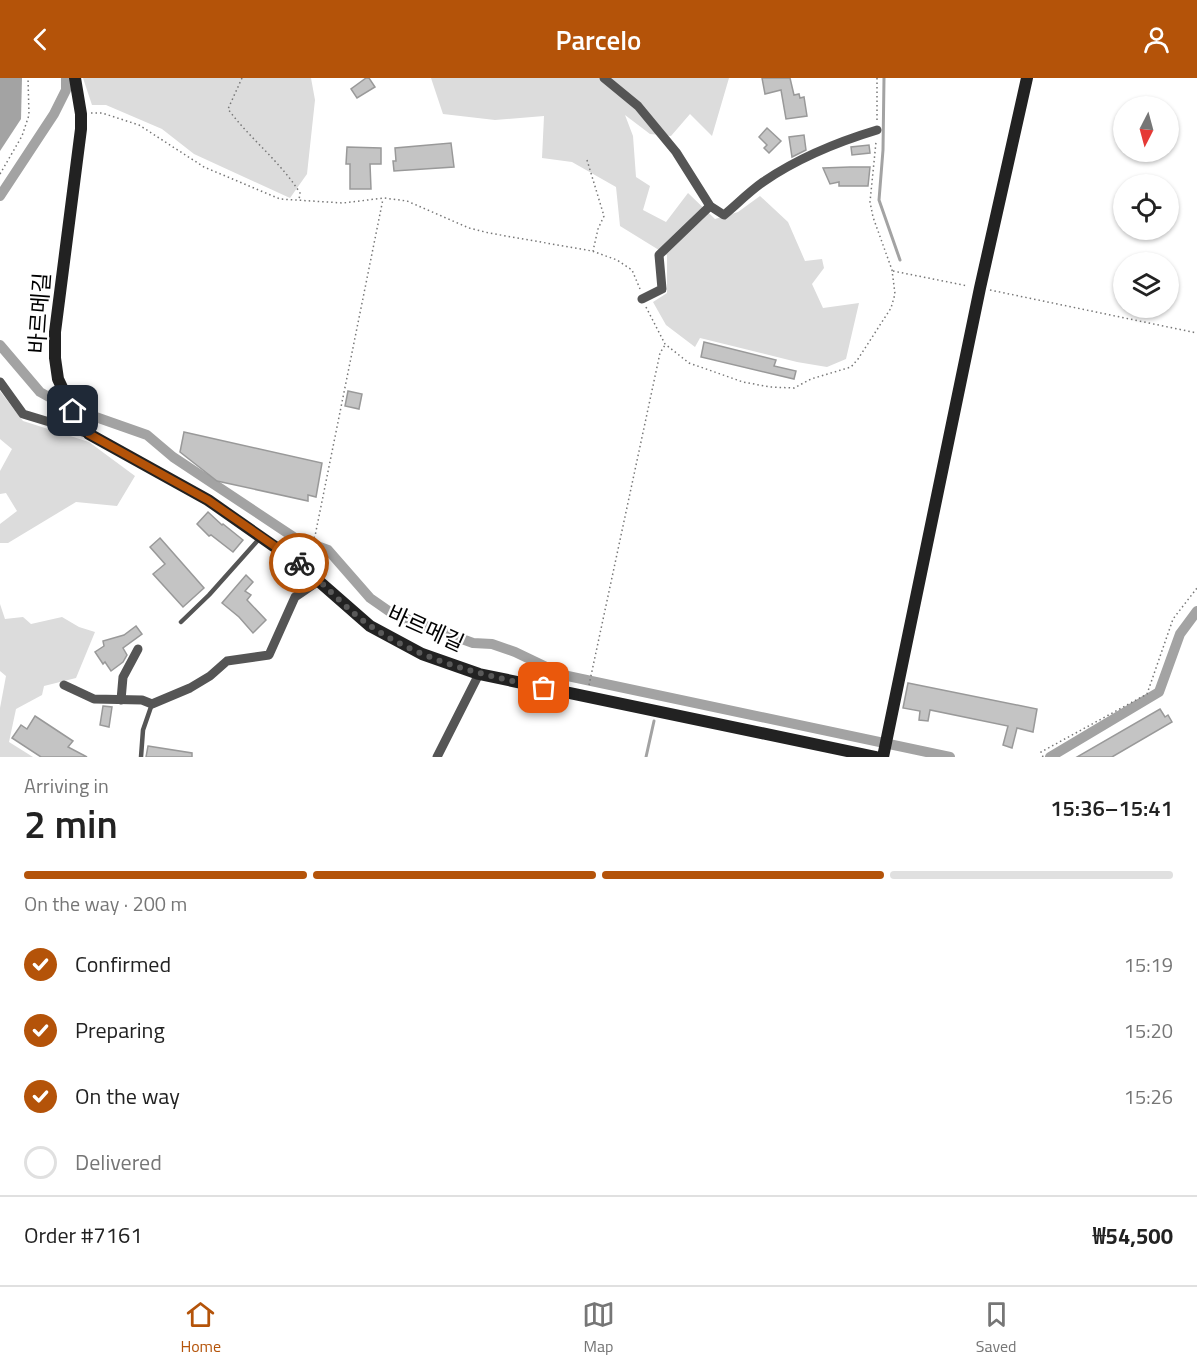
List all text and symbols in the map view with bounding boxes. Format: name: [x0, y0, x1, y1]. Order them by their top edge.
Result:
text: Parcelo: [556, 19, 641, 60]
icon: back: [24, 23, 57, 56]
icon: person: [1140, 23, 1173, 56]
north arrow: [1113, 96, 1179, 162]
map controls: [1113, 96, 1179, 318]
button: locate: [1113, 174, 1179, 240]
button: layers: [1113, 252, 1179, 318]
street label: 바르메길: [19, 271, 59, 355]
pin: [47, 385, 98, 436]
icon: home: [56, 394, 89, 427]
courier: [269, 533, 329, 593]
icon: bike: [283, 547, 316, 580]
street label: 바르메길: [382, 596, 470, 660]
pin: [518, 662, 569, 713]
icon: bag: [527, 671, 560, 704]
text: Arriving in: [24, 770, 109, 801]
text: 15:36–15:41: [1050, 791, 1173, 825]
text: 2 min: [24, 794, 118, 853]
text: On the way · 200 m: [24, 888, 187, 919]
text: Confirmed: [75, 947, 171, 981]
icon: check: [24, 948, 57, 981]
text: 15:19: [1124, 949, 1173, 980]
text: Preparing: [75, 1013, 165, 1047]
icon: check: [24, 1014, 57, 1047]
text: 15:20: [1124, 1015, 1173, 1046]
text: On the way: [75, 1079, 180, 1113]
icon: check: [24, 1080, 57, 1113]
text: 15:26: [1124, 1081, 1173, 1112]
text: Delivered: [75, 1145, 162, 1179]
text: Order #7161: [24, 1218, 143, 1252]
text: ₩54,500: [1093, 1219, 1173, 1253]
tab: Home: [180, 1298, 221, 1358]
tab: Map: [582, 1298, 615, 1358]
tab: Saved: [976, 1298, 1017, 1358]

